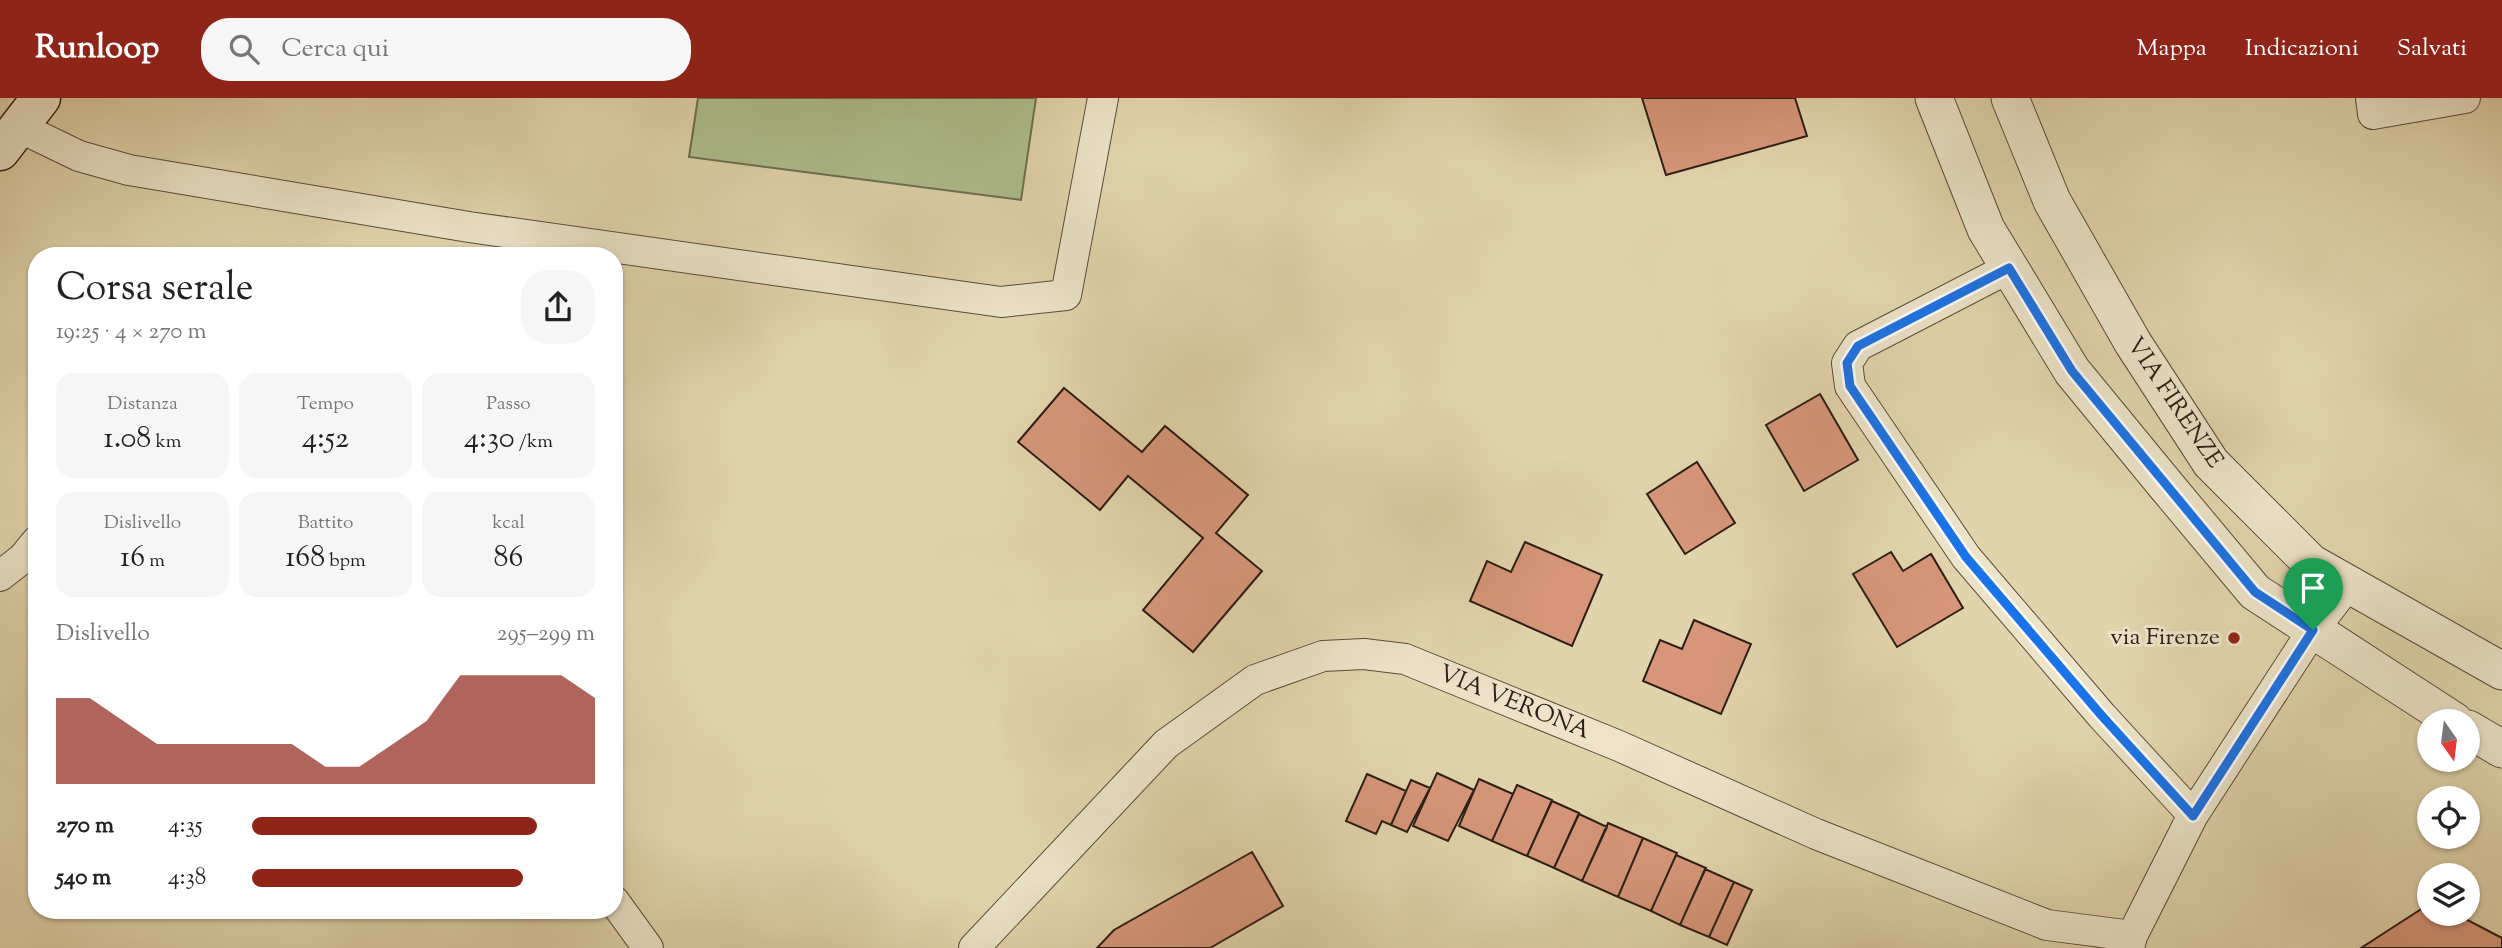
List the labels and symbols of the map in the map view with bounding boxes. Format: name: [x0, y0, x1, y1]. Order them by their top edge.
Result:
street label: VIA FIRENZE: [2117, 331, 2231, 476]
pin: [2283, 558, 2343, 630]
place label: via Firenze: [2110, 621, 2220, 655]
marker: via Firenze: [2226, 630, 2242, 646]
street label: VIA VERONA: [1433, 657, 1595, 749]
north arrow: [2417, 709, 2480, 772]

